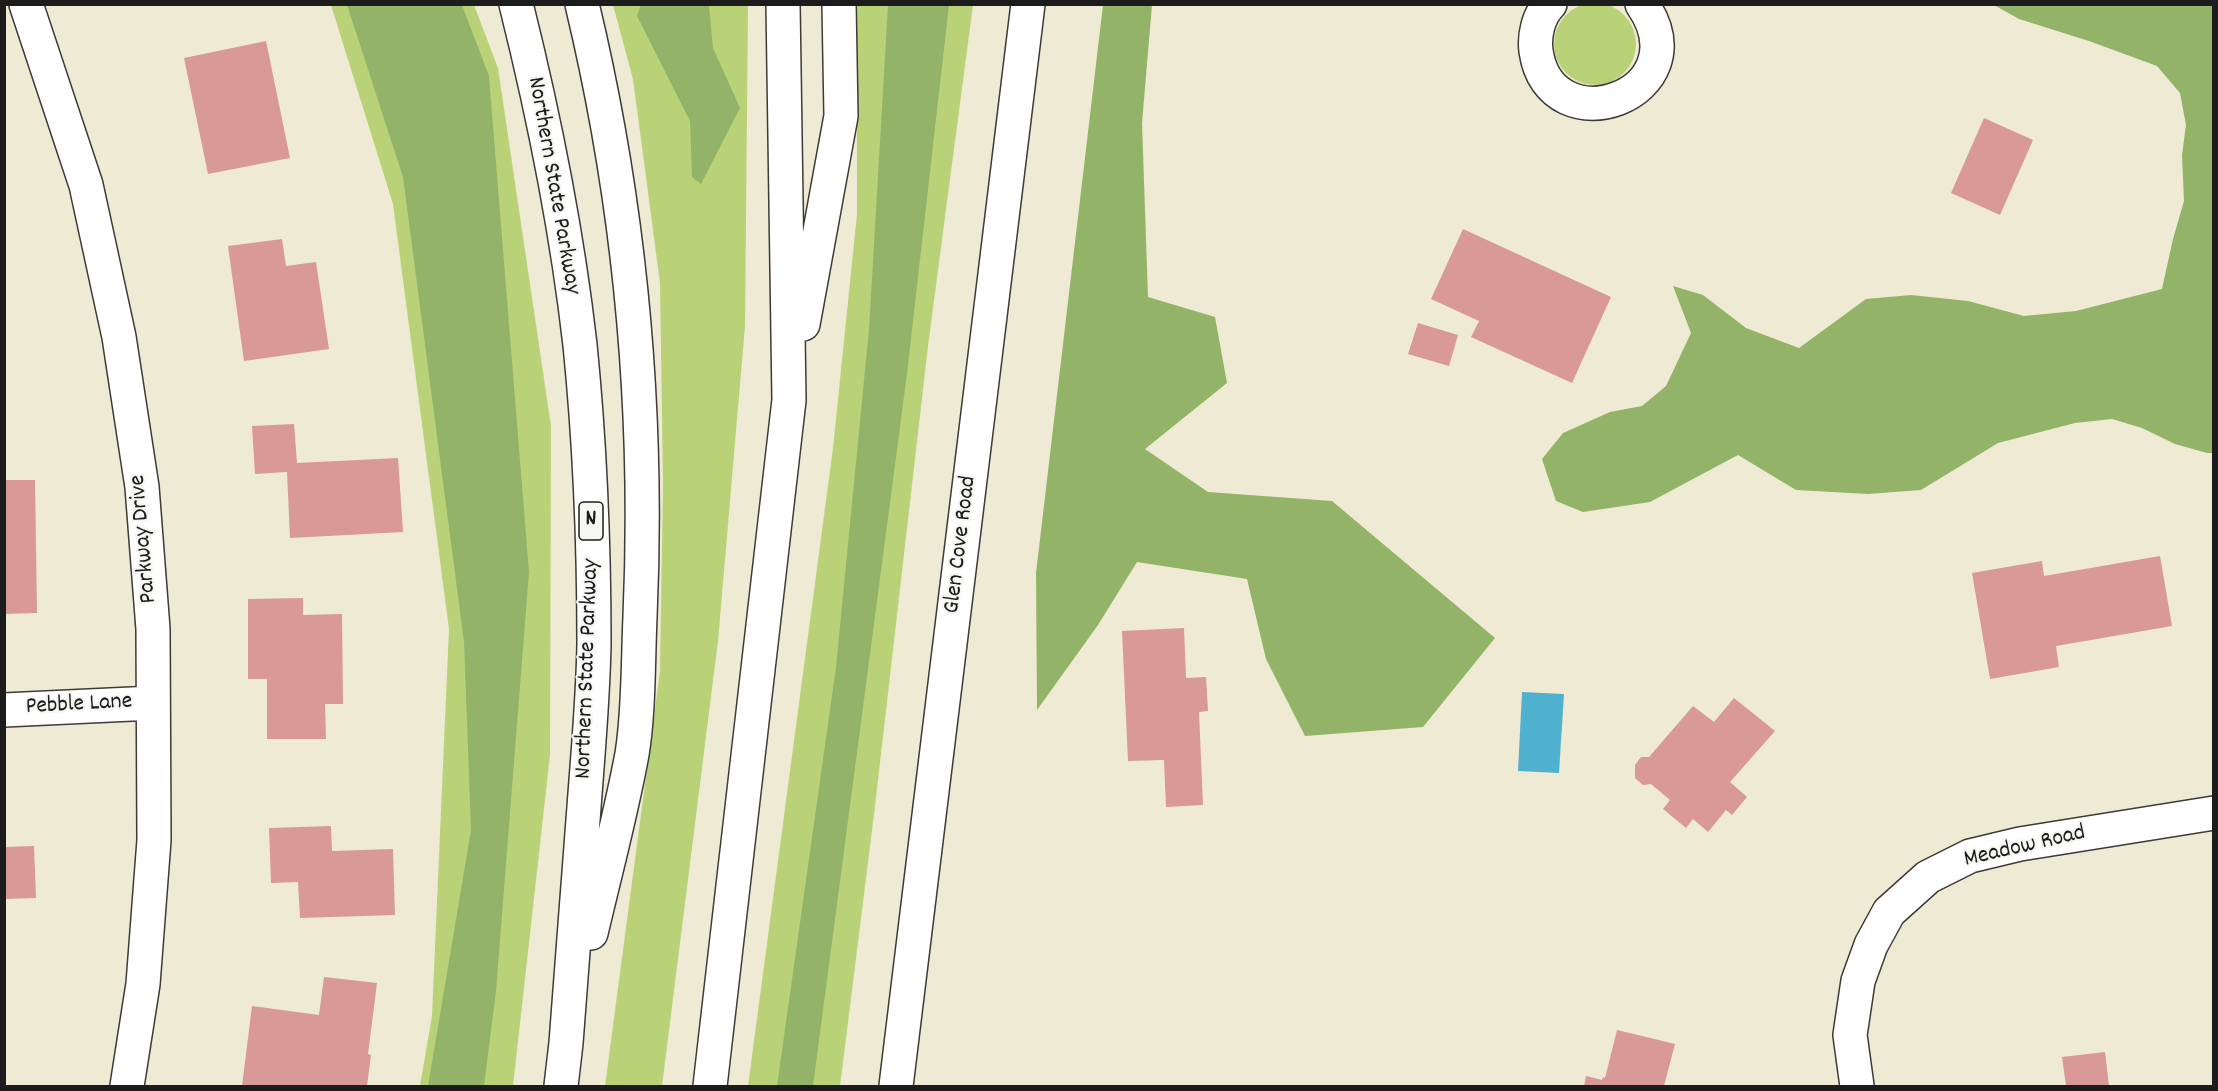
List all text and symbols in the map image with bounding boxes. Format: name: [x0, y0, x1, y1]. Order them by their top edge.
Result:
street label: Northern State Parkway: [519, 75, 585, 297]
street label: Parkway Drive: [125, 473, 165, 605]
street label: Glen Cove Road: [939, 475, 985, 615]
road number: N: [579, 502, 603, 540]
street label: Northern State Parkway: [571, 558, 607, 780]
street label: Pebble Lane: [25, 689, 133, 723]
street label: Meadow Road: [1962, 820, 2088, 876]

